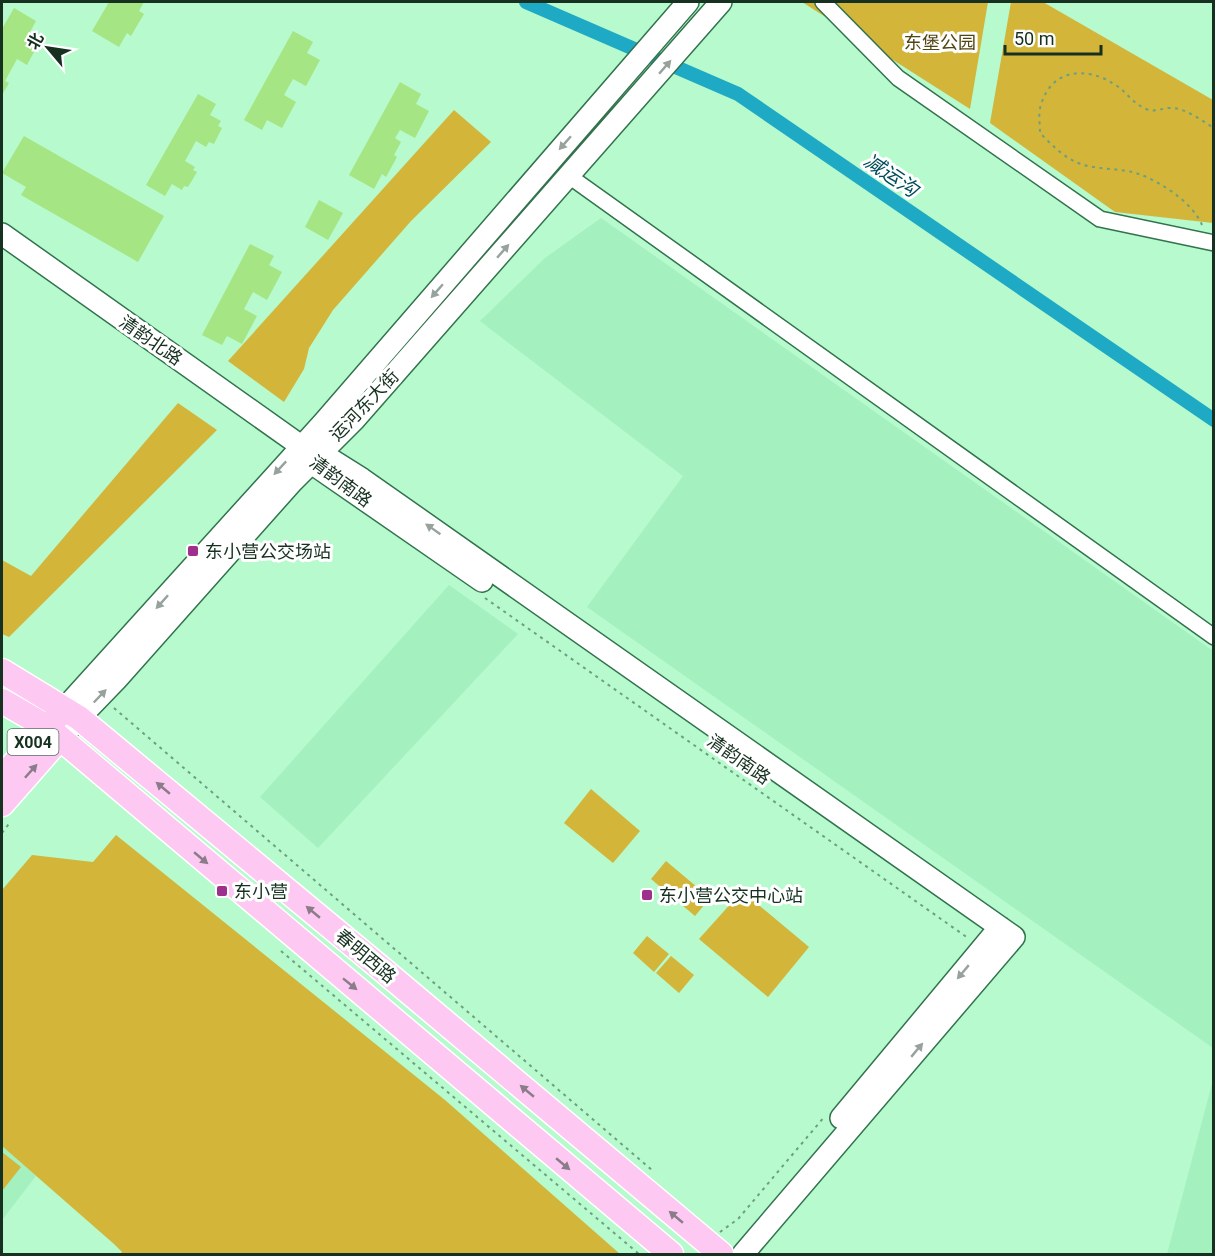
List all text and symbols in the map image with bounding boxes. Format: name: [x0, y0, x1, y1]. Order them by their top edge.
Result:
north arrow: [18, 18, 78, 78]
scale bar: [1005, 18, 1101, 56]
text: 50 m: [1014, 28, 1054, 49]
text: 北: [23, 29, 48, 53]
park label: 东堡公园: [904, 32, 976, 53]
one-way arrow: [658, 59, 672, 74]
one-way arrow: [559, 135, 572, 150]
water label: 减运沟: [859, 148, 924, 203]
one-way arrow: [496, 244, 509, 259]
one-way arrow: [431, 283, 444, 299]
street label: 清韵北路: [115, 311, 187, 369]
street label: 运河东大街: [325, 365, 403, 445]
street label: 清韵南路: [306, 451, 376, 511]
one-way arrow: [274, 460, 287, 475]
one-way arrow: [426, 523, 441, 535]
place label: 东小营公交场站: [205, 541, 331, 562]
marker: 东小营公交场站: [186, 544, 200, 558]
one-way arrow: [156, 594, 169, 609]
one-way arrow: [93, 689, 107, 703]
road number: X004: [8, 729, 58, 755]
street label: 清韵南路: [703, 730, 775, 788]
one-way arrow: [24, 764, 38, 779]
one-way arrow: [156, 782, 171, 795]
one-way arrow: [193, 851, 209, 864]
place label: 东小营: [234, 881, 288, 902]
marker: 东小营: [215, 884, 229, 898]
place label: 东小营公交中心站: [659, 885, 803, 906]
marker: 东小营公交中心站: [640, 888, 654, 902]
one-way arrow: [305, 906, 321, 919]
street label: 春明西路: [332, 925, 400, 987]
one-way arrow: [957, 964, 970, 979]
one-way arrow: [342, 977, 357, 990]
one-way arrow: [910, 1043, 923, 1058]
one-way arrow: [520, 1085, 535, 1098]
one-way arrow: [555, 1157, 571, 1170]
one-way arrow: [669, 1211, 684, 1224]

